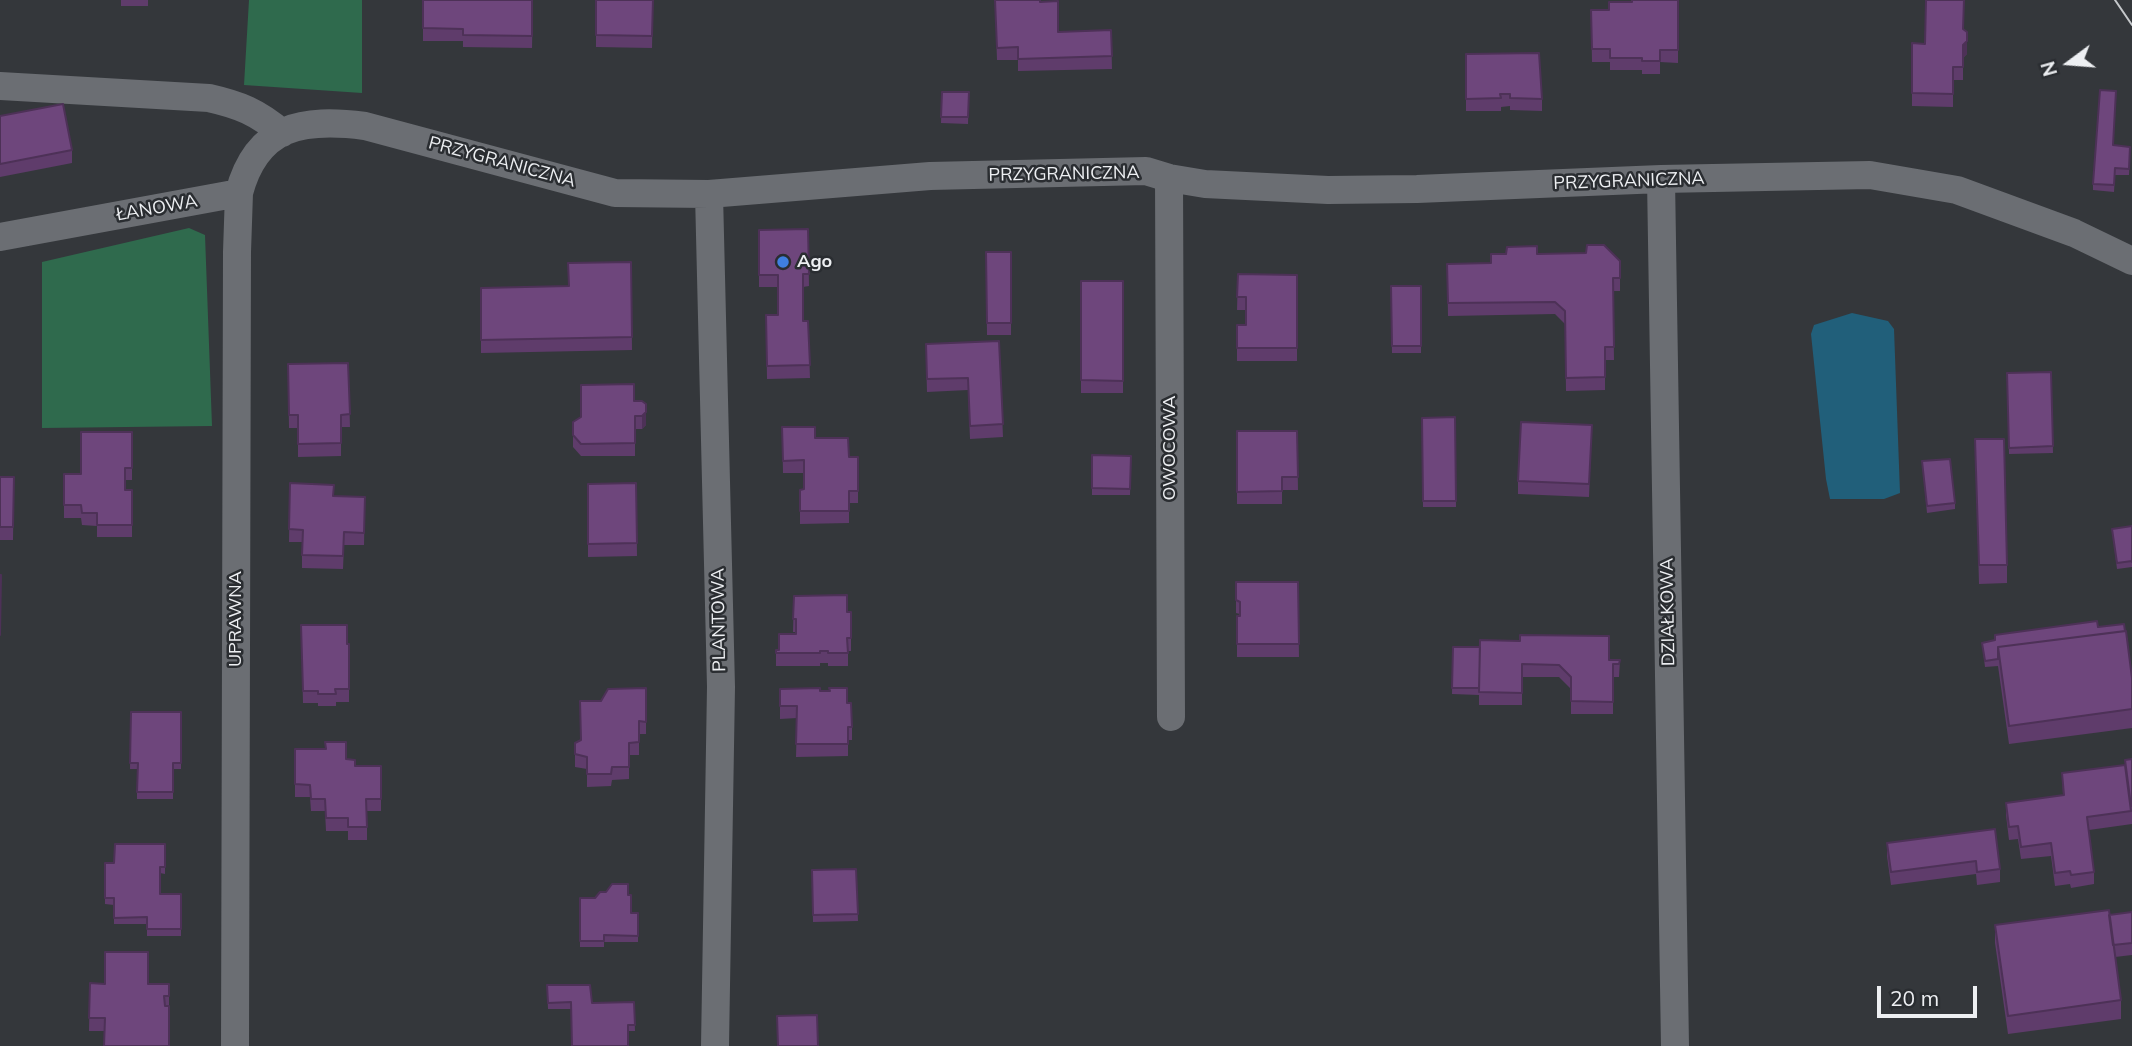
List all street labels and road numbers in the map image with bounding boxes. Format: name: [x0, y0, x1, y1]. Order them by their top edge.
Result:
street label: PRZYGRANICZNA: [426, 132, 578, 192]
street label: PRZYGRANICZNA: [988, 162, 1140, 186]
street label: PRZYGRANICZNA: [1553, 168, 1705, 194]
street label: ŁANOWA: [115, 190, 199, 226]
street label: OWOCOWA: [1159, 395, 1181, 501]
street label: DZIAŁKOWA: [1656, 558, 1680, 666]
street label: PLANTOWA: [707, 568, 731, 672]
street label: UPRAWNA: [225, 571, 247, 667]

